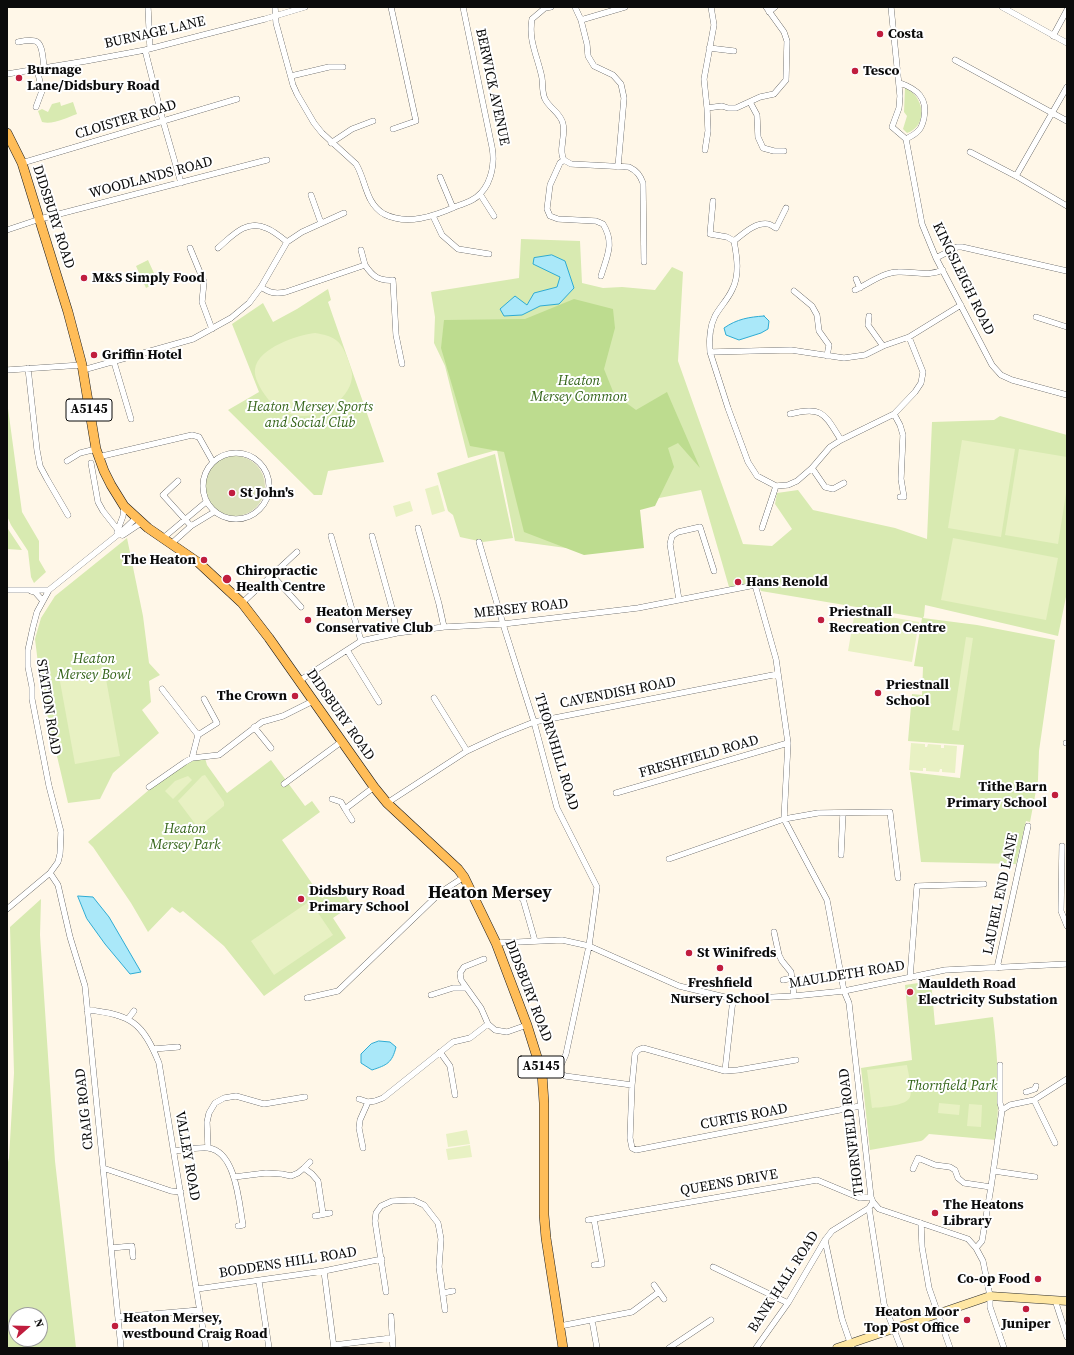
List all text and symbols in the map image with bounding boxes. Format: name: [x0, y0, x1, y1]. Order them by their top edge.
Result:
street label: BURNAGE LANE: [103, 13, 207, 53]
place label: Costa: [888, 26, 923, 42]
street label: BERWICK AVENUE: [471, 27, 513, 147]
marker: Costa: [875, 29, 885, 39]
place label: Burnage Lane/Didsbury Road: [27, 62, 160, 94]
place label: Tesco: [863, 63, 899, 79]
marker: Tesco: [850, 66, 860, 76]
marker: Burnage Lane/Didsbury Road: [14, 73, 24, 83]
street label: CLOISTER ROAD: [73, 97, 179, 143]
street label: WOODLANDS ROAD: [87, 153, 215, 203]
street label: DIDSBURY ROAD: [28, 163, 78, 271]
street label: KINGSLEIGH ROAD: [928, 220, 998, 338]
place label: M&S Simply Food: [92, 270, 205, 286]
marker: M&S Simply Food: [79, 273, 89, 283]
place label: Griffin Hotel: [102, 347, 182, 363]
marker: Griffin Hotel: [89, 350, 99, 360]
park label: Heaton Mersey Common: [531, 373, 627, 406]
road number: A5145: [66, 399, 112, 421]
park label: Heaton Mersey Sports and Social Club: [247, 399, 373, 432]
place label: St John's: [240, 485, 294, 501]
marker: St John's: [227, 488, 237, 498]
place label: The Heaton: [122, 552, 196, 568]
marker: The Heaton: [199, 555, 209, 565]
place label: Chiropractic Health Centre: [236, 563, 325, 596]
marker: Chiropractic Health Centre: [221, 573, 233, 585]
place label: Hans Renold: [746, 574, 828, 590]
marker: Hans Renold: [733, 577, 743, 587]
street label: MERSEY ROAD: [473, 596, 569, 622]
place label: Heaton Mersey Conservative Club: [316, 604, 433, 636]
place label: Priestnall Recreation Centre: [829, 604, 946, 636]
marker: Heaton Mersey Conservative Club: [303, 615, 313, 625]
marker: Priestnall Recreation Centre: [816, 615, 826, 625]
park label: Heaton Mersey Bowl: [57, 651, 131, 684]
street label: STATION ROAD: [32, 658, 64, 756]
street label: DIDSBURY ROAD: [302, 666, 378, 764]
street label: CAVENDISH ROAD: [559, 674, 677, 712]
place label: Priestnall School: [886, 677, 949, 710]
place label: The Crown: [217, 688, 287, 704]
marker: Priestnall School: [873, 688, 883, 698]
marker: The Crown: [290, 691, 300, 701]
street label: THORNHILL ROAD: [530, 692, 582, 812]
street label: FRESHFIELD ROAD: [637, 732, 761, 782]
place label: Tithe Barn Primary School: [947, 779, 1047, 812]
marker: Tithe Barn Primary School: [1050, 790, 1060, 800]
park label: Heaton Mersey Park: [149, 821, 221, 854]
street label: LAUREL END LANE: [980, 832, 1022, 956]
district label: Heaton Mersey: [428, 882, 552, 904]
place label: Didsbury Road Primary School: [309, 883, 409, 916]
marker: Didsbury Road Primary School: [296, 894, 306, 904]
street label: DIDSBURY ROAD: [501, 938, 555, 1044]
place label: St Winifreds: [697, 945, 776, 961]
marker: St Winifreds: [684, 948, 694, 958]
street label: MAULDETH ROAD: [788, 958, 906, 992]
marker: Freshfield Nursery School: [715, 963, 725, 973]
place label: Freshfield Nursery School: [671, 975, 769, 1008]
place label: Mauldeth Road Electricity Substation: [918, 976, 1058, 1008]
marker: Mauldeth Road Electricity Substation: [905, 987, 915, 997]
road number: A5145: [518, 1056, 564, 1078]
street label: CRAIG ROAD: [72, 1067, 98, 1151]
street label: THORNFIELD ROAD: [836, 1067, 868, 1197]
park label: Thornfield Park: [907, 1078, 997, 1094]
street label: CURTIS ROAD: [699, 1100, 789, 1134]
street label: VALLEY ROAD: [171, 1110, 203, 1202]
street label: QUEENS DRIVE: [679, 1166, 779, 1200]
place label: The Heatons Library: [943, 1197, 1024, 1230]
marker: The Heatons Library: [930, 1208, 940, 1218]
street label: BANK HALL ROAD: [745, 1228, 823, 1336]
street label: BODDENS HILL ROAD: [218, 1244, 358, 1282]
place label: Co-op Food: [957, 1271, 1030, 1287]
marker: Co-op Food: [1033, 1274, 1043, 1284]
place label: Heaton Moor Top Post Office: [864, 1304, 959, 1336]
marker: Juniper: [1021, 1304, 1031, 1314]
north arrow: [8, 1307, 48, 1347]
place label: Heaton Mersey, westbound Craig Road: [123, 1310, 268, 1342]
marker: Heaton Moor Top Post Office: [962, 1315, 972, 1325]
place label: Juniper: [1002, 1316, 1050, 1332]
text: N: [30, 1317, 47, 1329]
marker: Heaton Mersey, westbound Craig Road: [110, 1321, 120, 1331]

